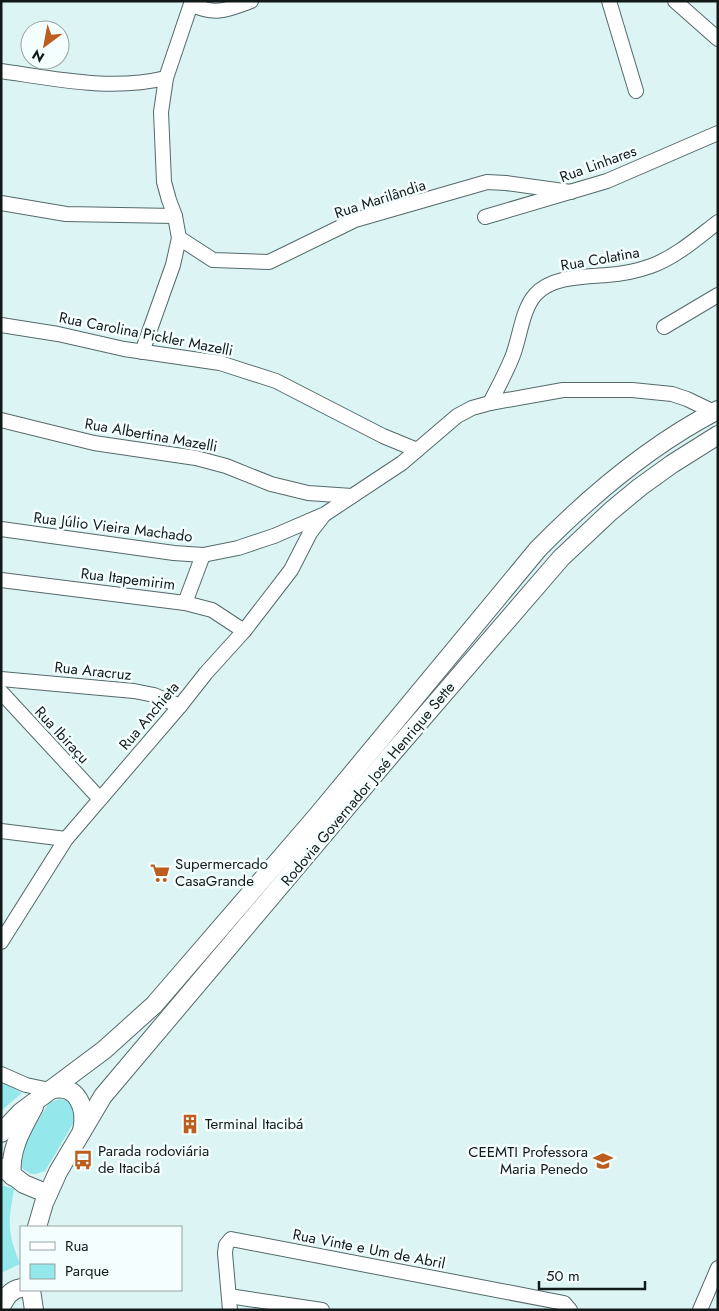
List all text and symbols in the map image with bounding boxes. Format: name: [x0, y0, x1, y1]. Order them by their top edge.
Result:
north arrow: [20, 20, 70, 70]
text: N: [28, 45, 48, 67]
street label: Rua Linhares: [557, 140, 639, 188]
street label: Rua Marilândia: [332, 174, 428, 224]
street label: Rua Colatina: [559, 241, 641, 277]
street label: Rua Carolina Pickler Mazelli: [57, 306, 235, 362]
street label: Rua Albertina Mazelli: [83, 412, 219, 458]
street label: Rua Júlio Vieira Machado: [32, 506, 194, 548]
street label: Rua Itapemirim: [79, 562, 177, 596]
street label: Rua Aracruz: [53, 656, 133, 686]
street label: Rua Anchieta: [114, 677, 184, 755]
street label: Rodovia Governador José Henrique Sette: [276, 677, 460, 891]
street label: Rua Ibiraçu: [30, 701, 94, 769]
place label: Supermercado CasaGrande: [175, 853, 268, 892]
supermarket icon: Supermercado CasaGrande: [149, 862, 171, 884]
building icon: Terminal Itacibá: [179, 1113, 201, 1135]
place label: Terminal Itacibá: [205, 1113, 303, 1135]
place label: Parada rodoviária de Itacibá: [98, 1140, 209, 1179]
place label: CEEMTI Professora Maria Penedo: [468, 1141, 588, 1180]
bus stop icon: Parada rodoviária de Itacibá: [72, 1149, 94, 1171]
school or university icon: CEEMTI Professora Maria Penedo: [592, 1150, 614, 1172]
street label: Rua Vinte e Um de Abril: [291, 1223, 447, 1275]
legend: [20, 1226, 182, 1291]
text: Rua: [65, 1235, 89, 1257]
scale bar: [539, 1258, 645, 1290]
text: Parque: [65, 1260, 109, 1282]
text: 50 m: [546, 1265, 580, 1287]

